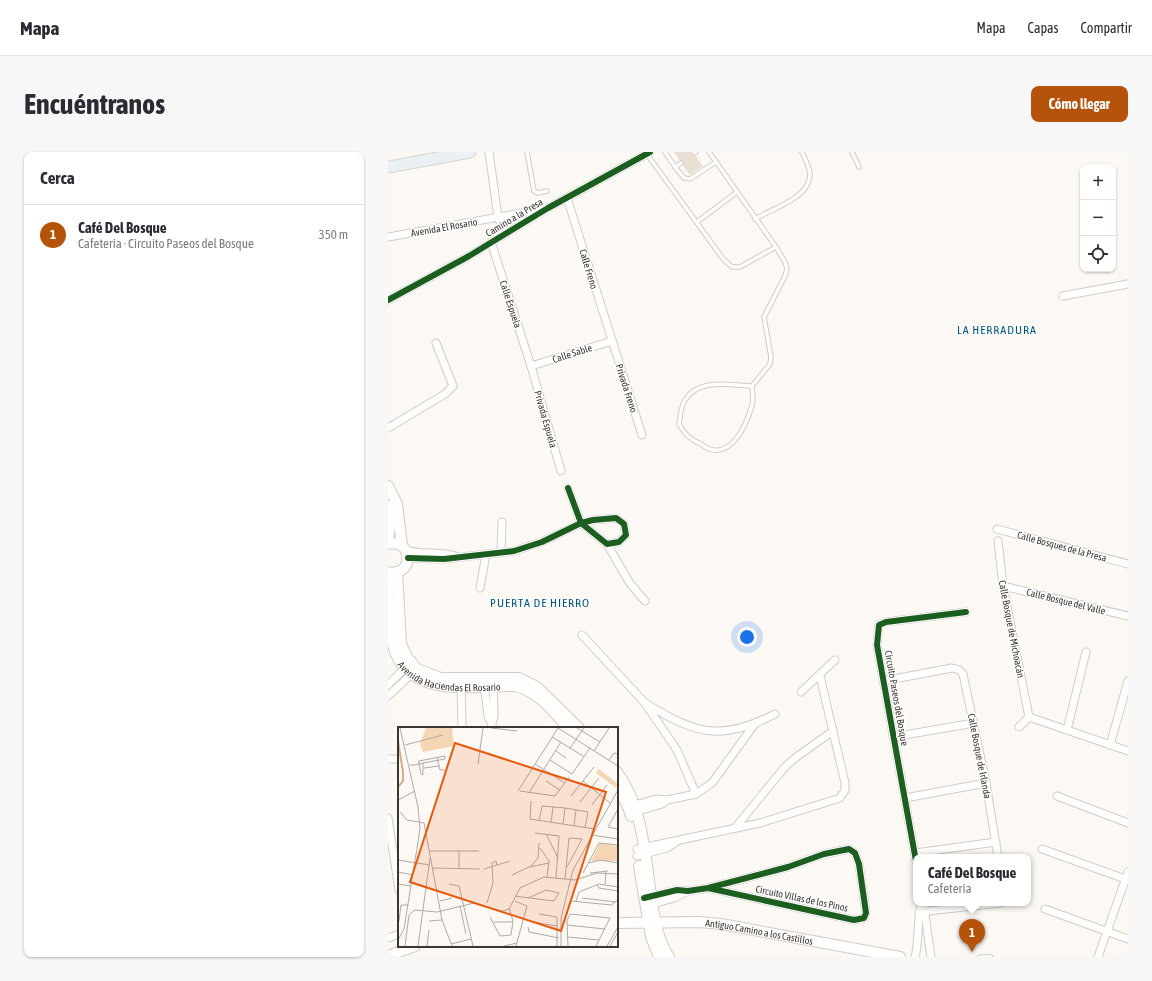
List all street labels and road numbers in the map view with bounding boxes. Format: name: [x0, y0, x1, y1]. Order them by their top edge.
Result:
street label: Camino a la Presa: [484, 196, 545, 239]
street label: Avenida El Rosario: [410, 216, 479, 239]
street label: Calle Freno: [577, 248, 600, 291]
street label: Calle Espuela: [498, 279, 524, 330]
street label: Calle Sable: [551, 342, 594, 365]
street label: Privada Freno: [613, 362, 640, 414]
street label: Privada Espuela: [532, 389, 559, 449]
street label: Calle Bosques de la Presa: [1016, 529, 1108, 564]
street label: Calle Bosque de Michoacán: [997, 579, 1026, 679]
street label: Calle Bosque del Valle: [1025, 586, 1107, 617]
street label: Circuito Paseos del Bosque: [883, 649, 910, 747]
street label: Avenida Haciendas El Rosario: [395, 659, 501, 693]
street label: Calle Bosque de Irlanda: [966, 713, 993, 800]
street label: Circuito Villas de los Pinos: [755, 883, 850, 914]
street label: Antiguo Camino a los Castillos: [705, 918, 814, 947]

